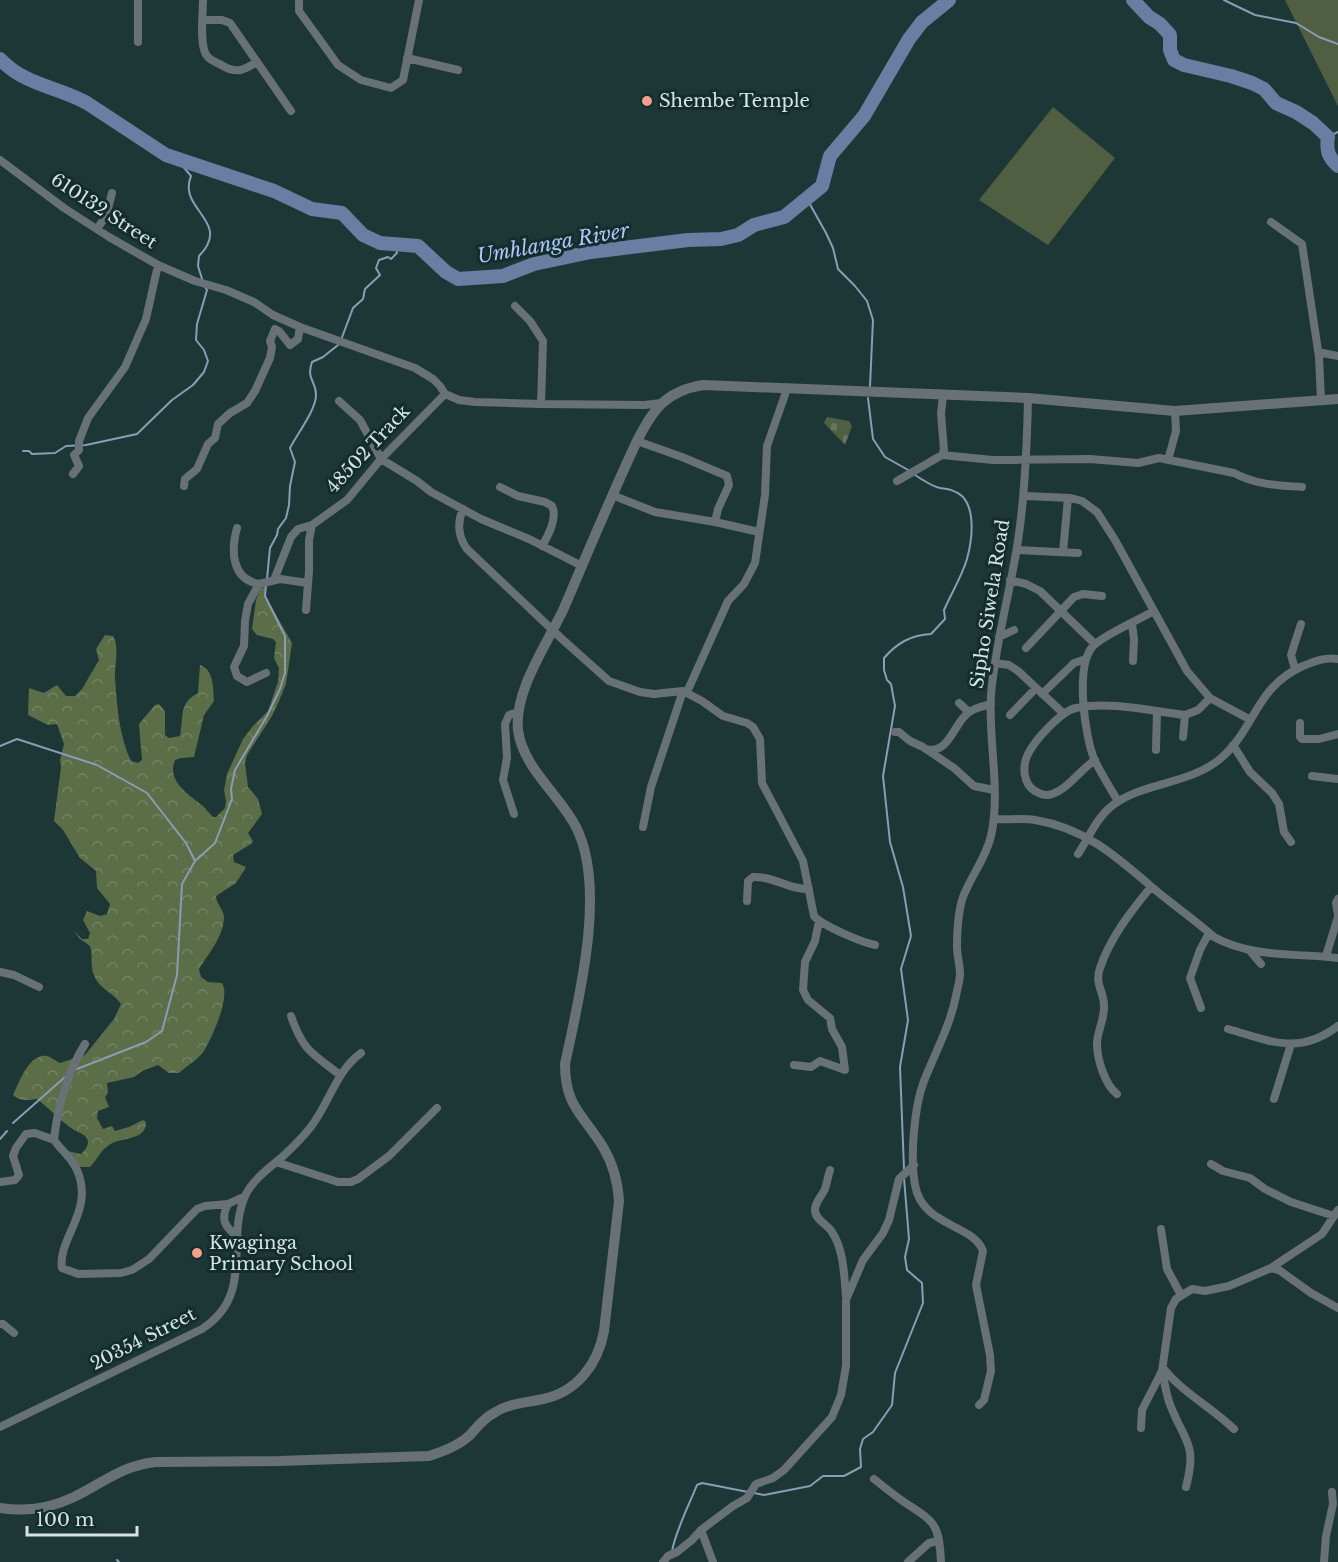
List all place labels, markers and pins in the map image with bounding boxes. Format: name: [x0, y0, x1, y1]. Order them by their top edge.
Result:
place label: Shembe Temple: [659, 90, 810, 112]
marker: Shembe Temple: [640, 94, 654, 108]
place label: Kwaginga Primary School: [209, 1232, 353, 1275]
marker: Kwaginga Primary School: [190, 1246, 204, 1260]

